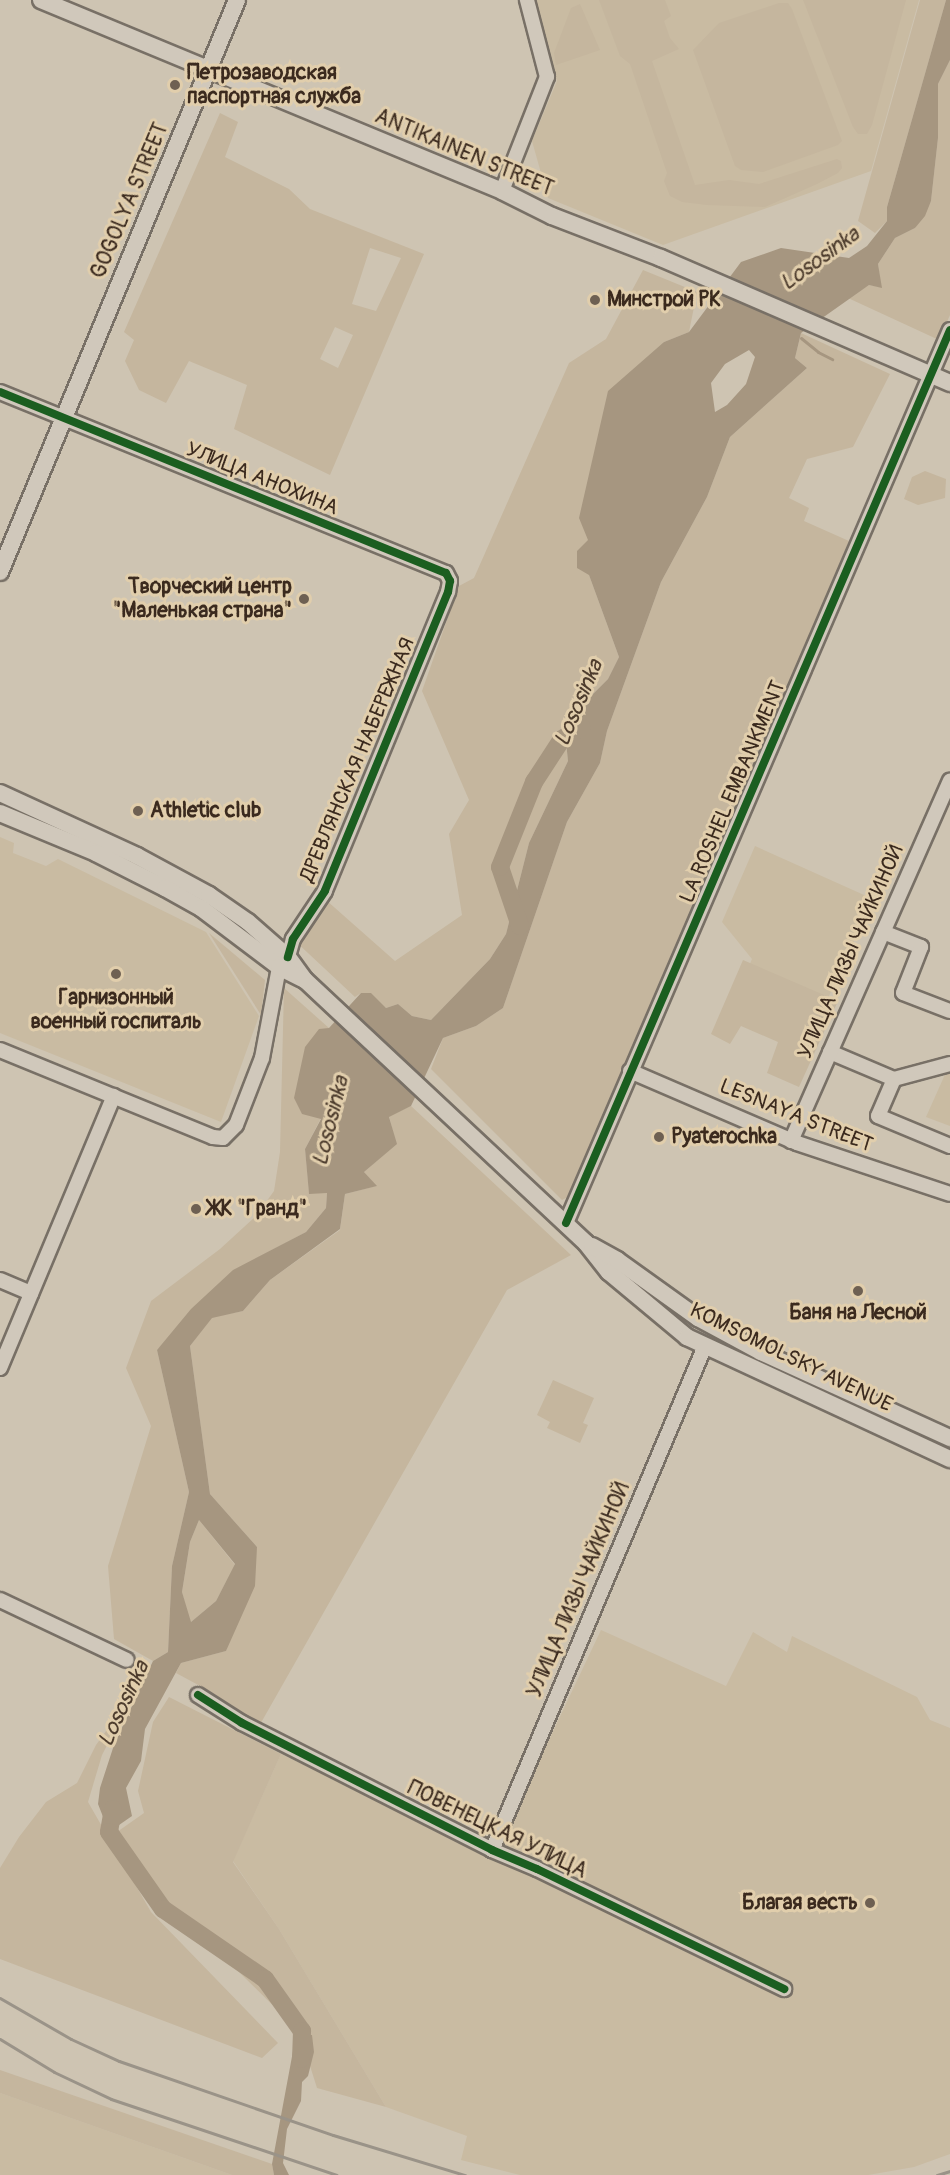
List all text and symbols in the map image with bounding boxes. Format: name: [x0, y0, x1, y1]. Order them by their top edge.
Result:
place label: Петрозаводская паспортная служба: [187, 60, 361, 110]
marker: Петрозаводская паспортная служба: [168, 78, 182, 92]
street label: ANTIKAINEN STREET: [371, 104, 557, 202]
street label: GOGOLYA STREET: [86, 120, 174, 282]
water label: Lososinka: [775, 222, 865, 296]
place label: Минстрой РК: [607, 287, 721, 313]
marker: Минстрой РК: [588, 293, 602, 307]
street label: УЛИЦА АНОХИНА: [182, 437, 342, 521]
place label: Творческий центр "Маленькая страна": [113, 574, 292, 624]
marker: Творческий центр "Маленькая страна": [297, 592, 311, 606]
street label: ДРЕВЛЯНСКАЯ НАБЕРЕЖНАЯ: [295, 634, 421, 886]
water label: Lososinka: [549, 656, 609, 750]
street label: LA ROSHEL EMBANKMENT: [675, 677, 791, 907]
place label: Athletic club: [150, 798, 261, 824]
marker: Athletic club: [131, 804, 145, 818]
street label: УЛИЦА ЛИЗЫ ЧАЙКИНОЙ: [792, 841, 910, 1063]
marker: Гарнизонный военный госпиталь: [107, 965, 125, 983]
place label: Гарнизонный военный госпиталь: [30, 985, 202, 1035]
water label: Lososinka: [307, 1074, 355, 1168]
street label: LESNAYA STREET: [716, 1074, 876, 1158]
place label: Pyaterochka: [671, 1124, 777, 1150]
marker: Pyaterochka: [652, 1130, 666, 1144]
place label: ЖК "Гранд": [208, 1196, 307, 1222]
marker: ЖК "Гранд": [189, 1202, 203, 1216]
marker: Баня на Лесной: [851, 1284, 865, 1298]
street label: KOMSOMOLSKY AVENUE: [685, 1298, 897, 1418]
place label: Баня на Лесной: [789, 1300, 927, 1326]
street label: УЛИЦА ЛИЗЫ ЧАЙКИНОЙ: [522, 1479, 636, 1701]
water label: Lososinka: [93, 1657, 155, 1751]
street label: ПОВЕНЕЦКАЯ УЛИЦА: [403, 1776, 591, 1884]
place label: Благая весть: [742, 1890, 858, 1916]
marker: Благая весть: [863, 1896, 877, 1910]

